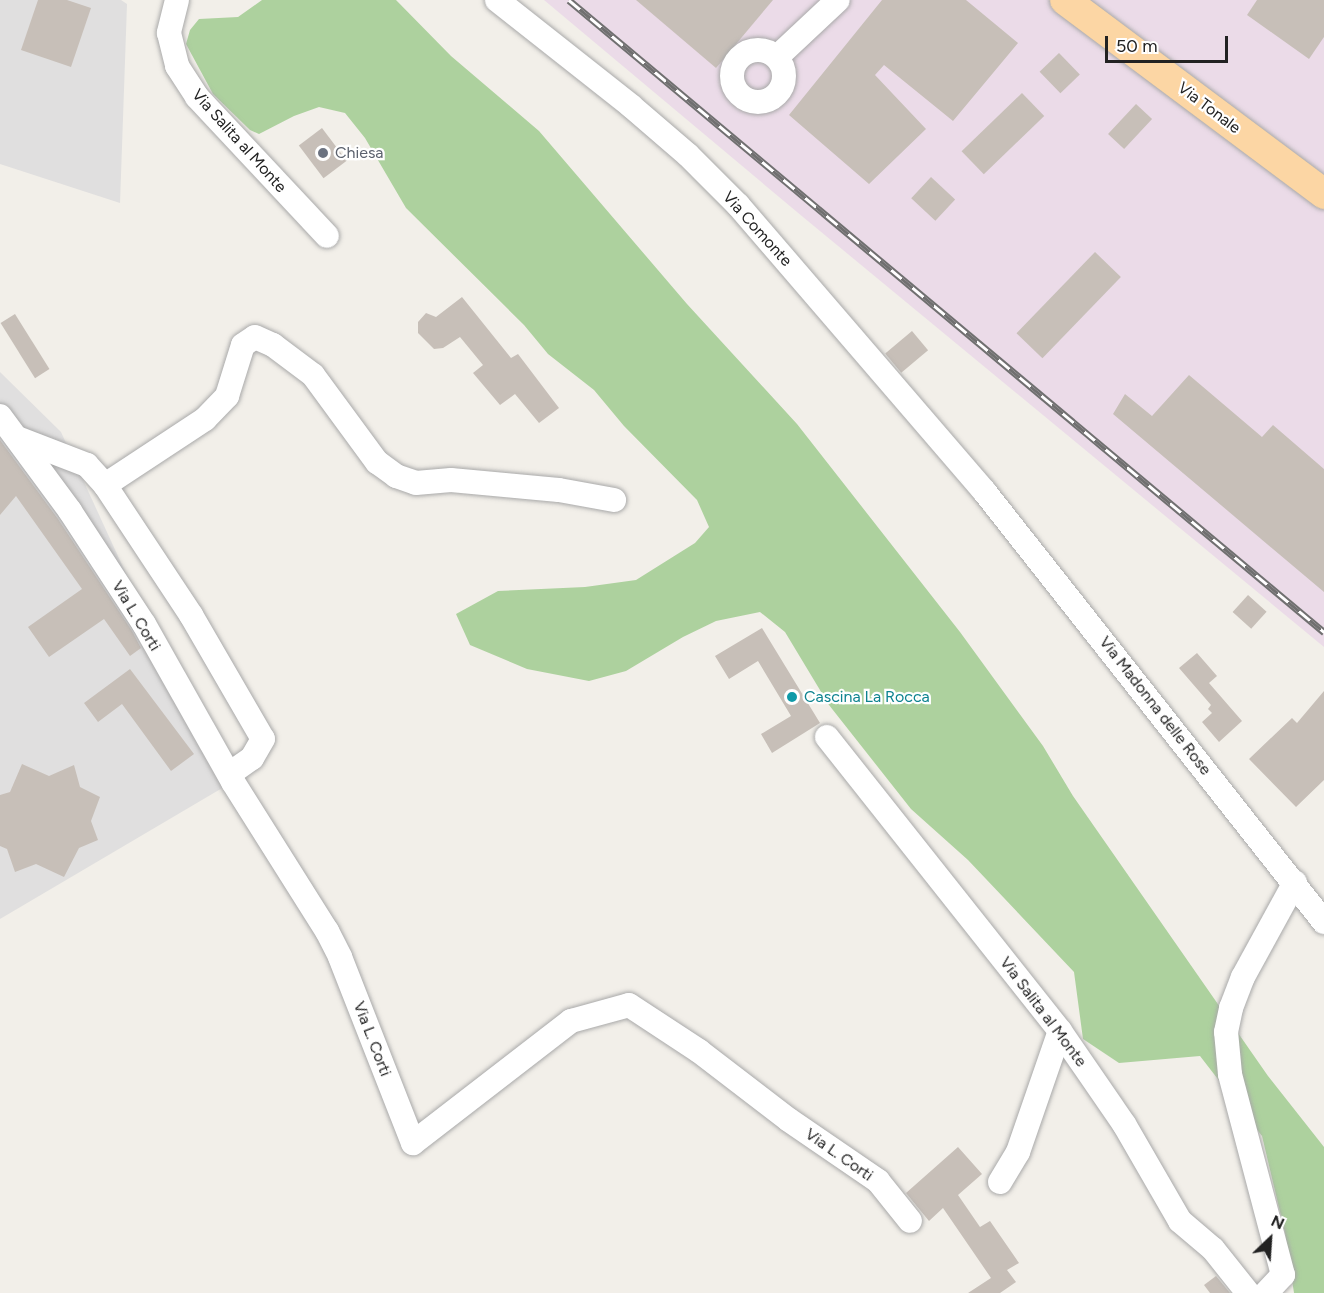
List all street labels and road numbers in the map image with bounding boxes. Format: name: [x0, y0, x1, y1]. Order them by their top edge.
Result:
street label: Via Tonale: [1174, 78, 1244, 138]
street label: Via Salita al Monte: [188, 85, 290, 197]
street label: Via Comonte: [718, 188, 796, 270]
street label: Via L. Corti: [108, 577, 164, 655]
street label: Via Madonna delle Rose: [1095, 633, 1215, 779]
street label: Via Salita al Monte: [996, 953, 1090, 1071]
street label: Via L. Corti: [349, 999, 395, 1079]
street label: Via L. Corti: [801, 1125, 877, 1185]

